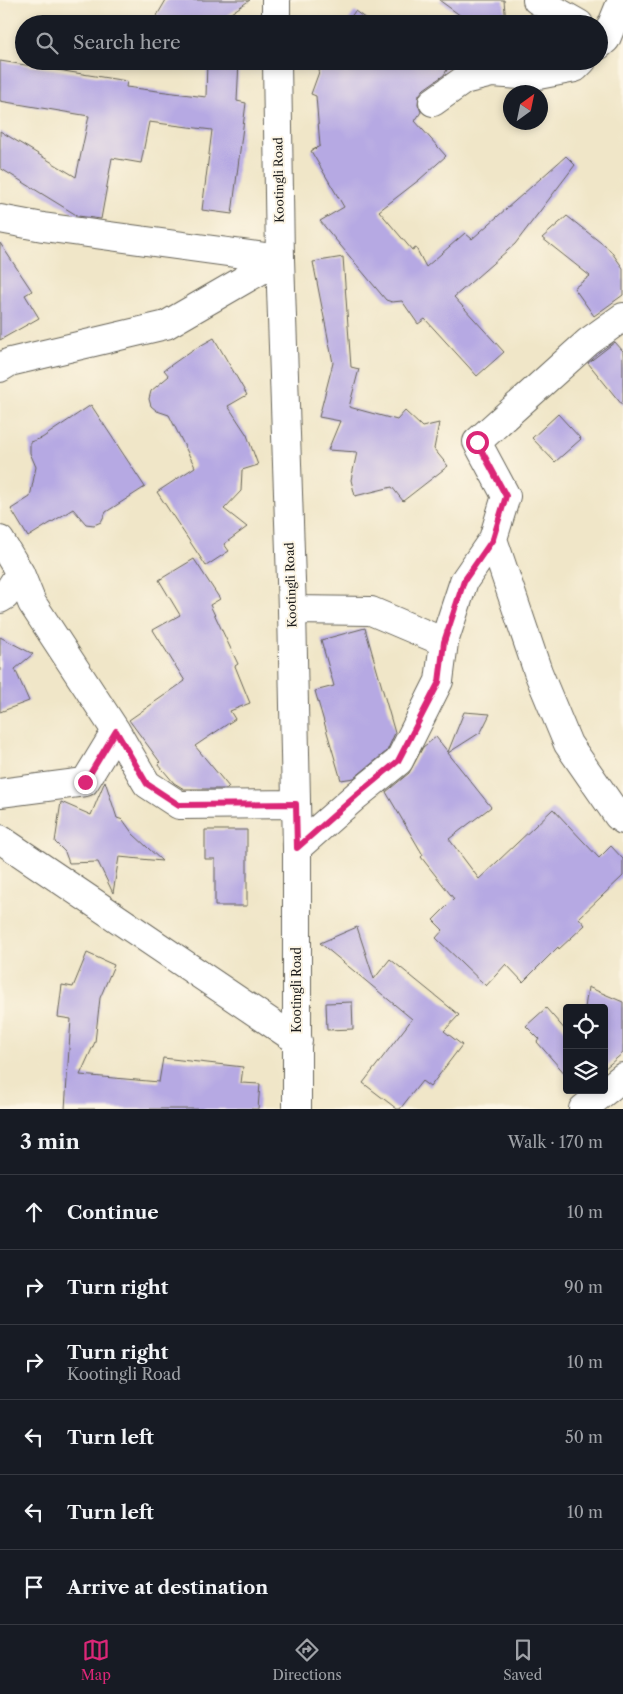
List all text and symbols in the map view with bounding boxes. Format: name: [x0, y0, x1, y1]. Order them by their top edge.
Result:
search box: [15, 15, 608, 70]
icon: search: [33, 29, 61, 57]
text: Search here: [73, 31, 181, 54]
north arrow: [503, 85, 548, 130]
street label: Kootingli Road: [270, 136, 287, 223]
route start: [466, 431, 489, 454]
street label: Kootingli Road: [281, 541, 299, 628]
route end: [74, 771, 97, 794]
street label: Kootingli Road: [289, 947, 304, 1033]
map controls: [563, 1004, 608, 1094]
button: locate: [563, 1004, 608, 1049]
button: layers: [563, 1049, 608, 1094]
text: 3 min: [20, 1129, 80, 1154]
text: Walk · 170 m: [508, 1132, 603, 1152]
icon: ahead: [20, 1198, 48, 1226]
text: Continue: [67, 1201, 159, 1224]
text: 10 m: [567, 1202, 603, 1222]
icon: right: [20, 1273, 48, 1301]
text: Turn right: [67, 1276, 168, 1299]
text: 90 m: [564, 1277, 603, 1297]
text: Turn right: [67, 1341, 168, 1364]
icon: right: [20, 1348, 48, 1376]
text: 10 m: [567, 1352, 603, 1372]
text: Kootingli Road: [67, 1364, 181, 1384]
icon: left: [20, 1423, 48, 1451]
text: Turn left: [67, 1426, 154, 1449]
text: 50 m: [565, 1427, 603, 1447]
icon: left: [20, 1498, 48, 1526]
text: Turn left: [67, 1501, 154, 1524]
text: 10 m: [567, 1502, 603, 1522]
icon: arrive: [20, 1573, 48, 1601]
text: Arrive at destination: [67, 1576, 268, 1599]
tab: Map: [81, 1636, 111, 1684]
tab: Directions: [272, 1636, 342, 1684]
tab: Saved: [503, 1636, 542, 1684]

